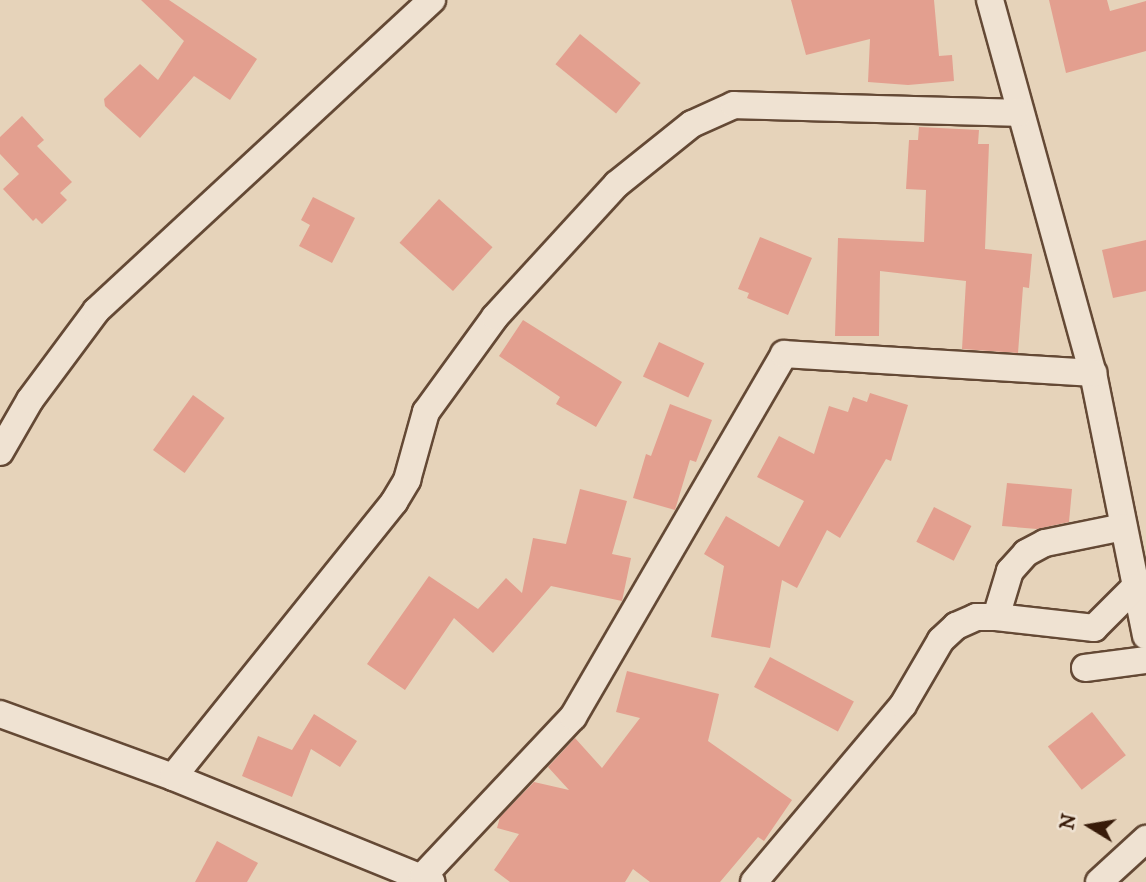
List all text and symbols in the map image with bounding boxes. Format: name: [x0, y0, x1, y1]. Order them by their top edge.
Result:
north arrow: [1055, 791, 1125, 861]
text: N: [1056, 812, 1082, 832]

